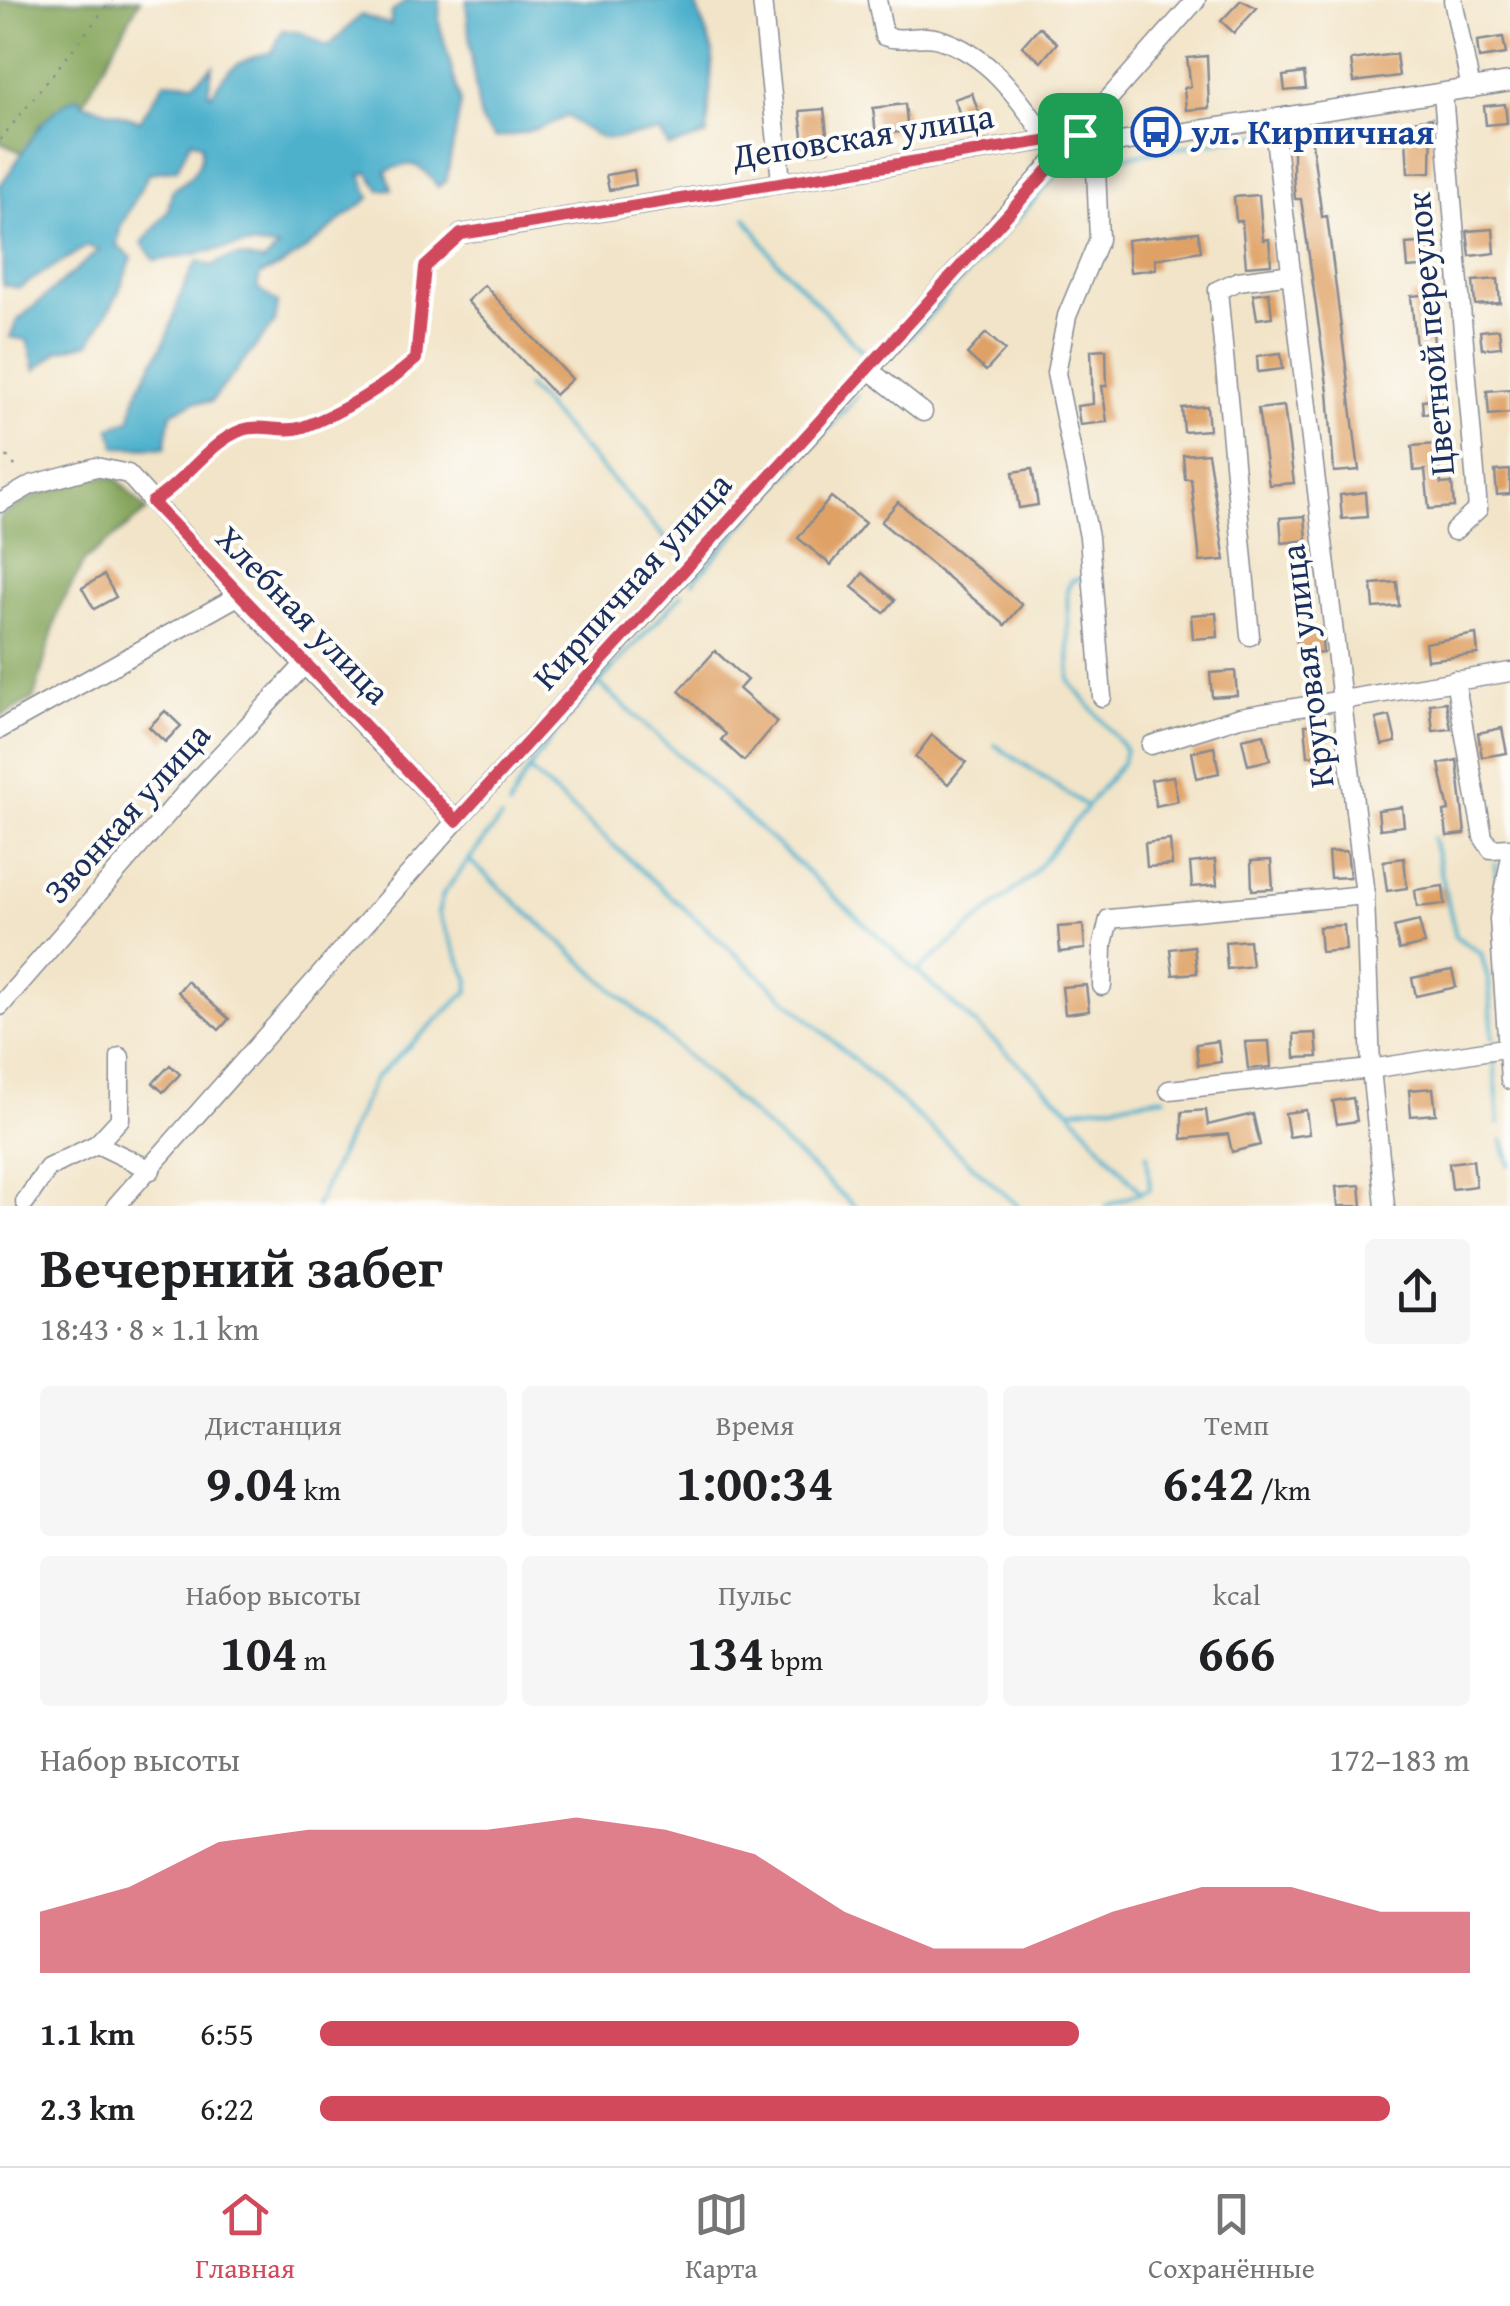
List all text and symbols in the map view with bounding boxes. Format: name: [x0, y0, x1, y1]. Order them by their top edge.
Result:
street label: Деповская улица: [728, 90, 998, 181]
pin: [1038, 93, 1123, 178]
bus stop icon: ул. Кирпичная: [1130, 106, 1182, 158]
place label: ул. Кирпичная: [1190, 106, 1435, 157]
icon: arrive: [1053, 108, 1108, 163]
street label: Цветной переулок: [1392, 189, 1467, 478]
street label: Кирпичная улица: [520, 460, 744, 701]
street label: Хлебная улица: [204, 513, 403, 716]
street label: Круговая улица: [1266, 541, 1347, 791]
street label: Звонкая улица: [31, 711, 222, 915]
text: Вечерний забег: [40, 1227, 443, 1307]
button: share: [1365, 1239, 1470, 1344]
text: 18:43 · 8 × 1.1 km: [40, 1305, 259, 1352]
text: Дистанция: [205, 1404, 342, 1445]
text: Время: [716, 1404, 794, 1445]
text: Темп: [1204, 1404, 1269, 1445]
text: 9.04: [206, 1445, 298, 1518]
text: 1:00:34: [676, 1445, 834, 1518]
text: 6:42: [1162, 1445, 1254, 1518]
text: km: [298, 1469, 341, 1510]
text: /km: [1254, 1469, 1311, 1510]
text: Набор высоты: [186, 1574, 361, 1615]
text: Пульс: [718, 1574, 792, 1615]
text: kcal: [1213, 1574, 1261, 1615]
text: 104: [220, 1615, 298, 1688]
text: 134: [687, 1615, 765, 1688]
text: 666: [1198, 1615, 1276, 1688]
text: m: [298, 1639, 327, 1680]
text: bpm: [765, 1639, 823, 1680]
text: Набор высоты: [40, 1736, 240, 1783]
text: 172–183 m: [1329, 1736, 1470, 1783]
text: 1.1 km: [40, 2010, 135, 2057]
text: 6:55: [200, 2010, 254, 2057]
text: 2.3 km: [40, 2085, 135, 2132]
text: 6:22: [200, 2085, 254, 2132]
tab: Главная: [195, 2187, 295, 2288]
tab: Карта: [685, 2187, 758, 2288]
tab: Сохранённые: [1148, 2187, 1315, 2288]

